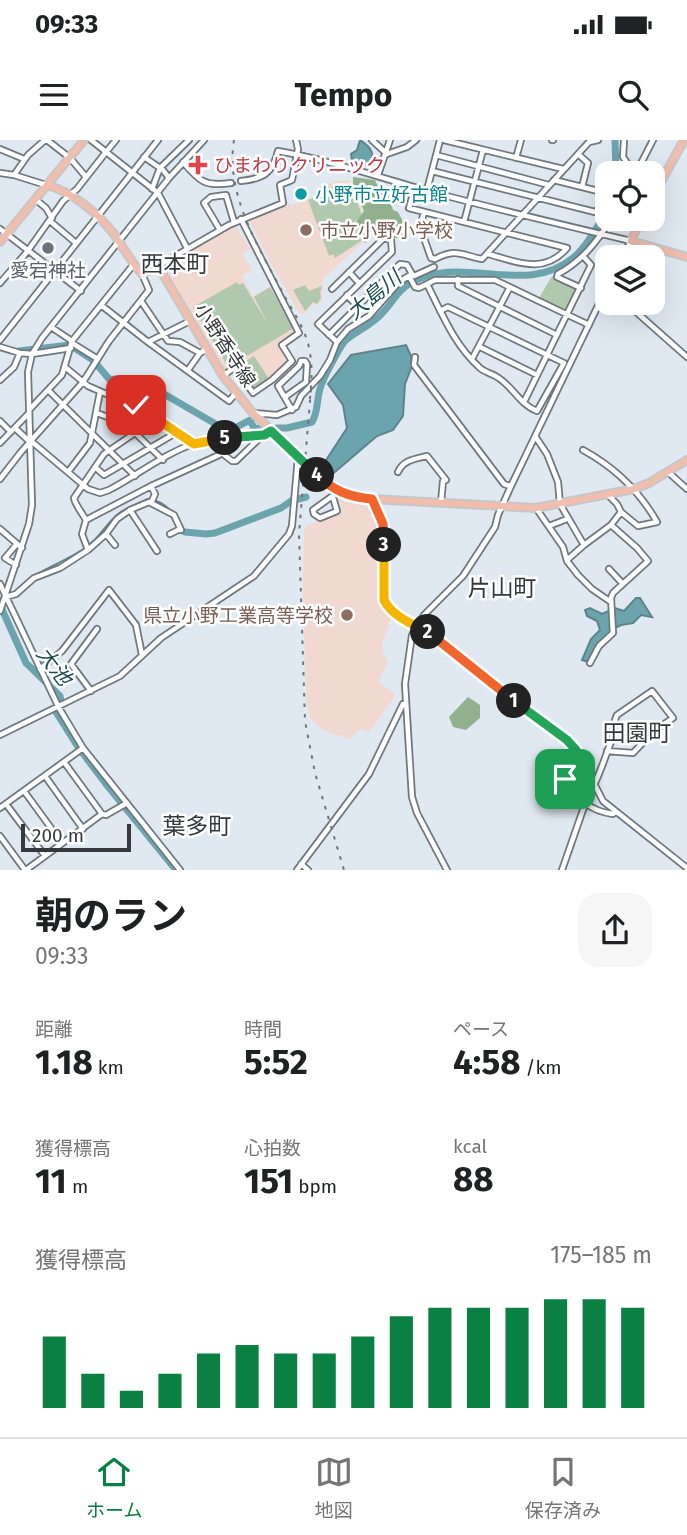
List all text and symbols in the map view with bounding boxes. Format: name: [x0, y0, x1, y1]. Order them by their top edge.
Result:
text: 09:33: [35, 9, 98, 40]
icon: menu: [35, 76, 73, 114]
text: Tempo: [294, 76, 393, 114]
icon: search: [614, 76, 652, 114]
place label: ひまわりクリニック: [214, 154, 385, 177]
marker: ひまわりクリニック: [188, 155, 208, 175]
map controls: [595, 161, 665, 315]
button: locate: [595, 161, 665, 231]
place label: 小野市立好古館: [315, 183, 448, 206]
marker: 小野市立好古館: [293, 186, 309, 202]
place label: 市立小野小学校: [320, 219, 453, 242]
marker: 市立小野小学校: [298, 222, 314, 238]
marker: 愛宕神社: [40, 240, 56, 256]
button: layers: [595, 245, 665, 315]
district label: 西本町: [141, 250, 210, 278]
place label: 愛宕神社: [10, 259, 86, 282]
water label: 大島川: [342, 264, 408, 325]
street label: 小野香寺線: [189, 299, 261, 391]
pin: [106, 375, 166, 435]
icon: check: [117, 386, 155, 424]
pin: 5: [208, 420, 243, 456]
text: 5: [219, 426, 230, 449]
pin: 4: [300, 458, 334, 492]
text: 4: [311, 463, 322, 486]
pin: 3: [366, 528, 402, 562]
text: 3: [379, 533, 388, 556]
district label: 片山町: [468, 574, 537, 602]
place label: 県立小野工業高等学校: [143, 604, 333, 627]
marker: 県立小野工業高等学校: [339, 607, 355, 623]
pin: 2: [410, 615, 446, 650]
text: 2: [423, 620, 432, 643]
water label: 大池: [31, 641, 78, 692]
pin: 1: [496, 684, 532, 718]
text: 1: [509, 689, 518, 712]
district label: 田園町: [603, 719, 672, 747]
pin: [535, 749, 595, 809]
icon: arrive: [546, 760, 584, 798]
district label: 葉多町: [163, 812, 232, 840]
scale bar: [21, 821, 131, 853]
text: 200 m: [32, 824, 84, 847]
text: 朝のラン: [35, 893, 187, 939]
button: share: [578, 893, 652, 967]
text: 09:33: [35, 942, 88, 970]
text: 距離: [35, 1018, 73, 1041]
text: 時間: [244, 1018, 282, 1041]
text: ペース: [453, 1018, 509, 1041]
text: 1.18: [35, 1041, 93, 1083]
text: 5:52: [244, 1041, 308, 1083]
text: 4:58: [453, 1041, 521, 1083]
text: km: [93, 1056, 124, 1079]
text: /km: [521, 1056, 562, 1079]
text: kcal: [453, 1135, 487, 1158]
text: 獲得標高: [35, 1137, 111, 1160]
text: 心拍数: [244, 1137, 301, 1160]
text: 88: [453, 1158, 494, 1200]
text: 11: [35, 1160, 67, 1202]
text: 151: [244, 1160, 293, 1202]
text: m: [67, 1175, 88, 1198]
text: bpm: [293, 1175, 337, 1198]
text: 175–185 m: [550, 1241, 652, 1269]
text: 獲得標高: [35, 1246, 127, 1274]
tab: ホーム: [86, 1453, 143, 1522]
tab: 地図: [315, 1453, 353, 1522]
tab: 保存済み: [525, 1453, 601, 1522]

